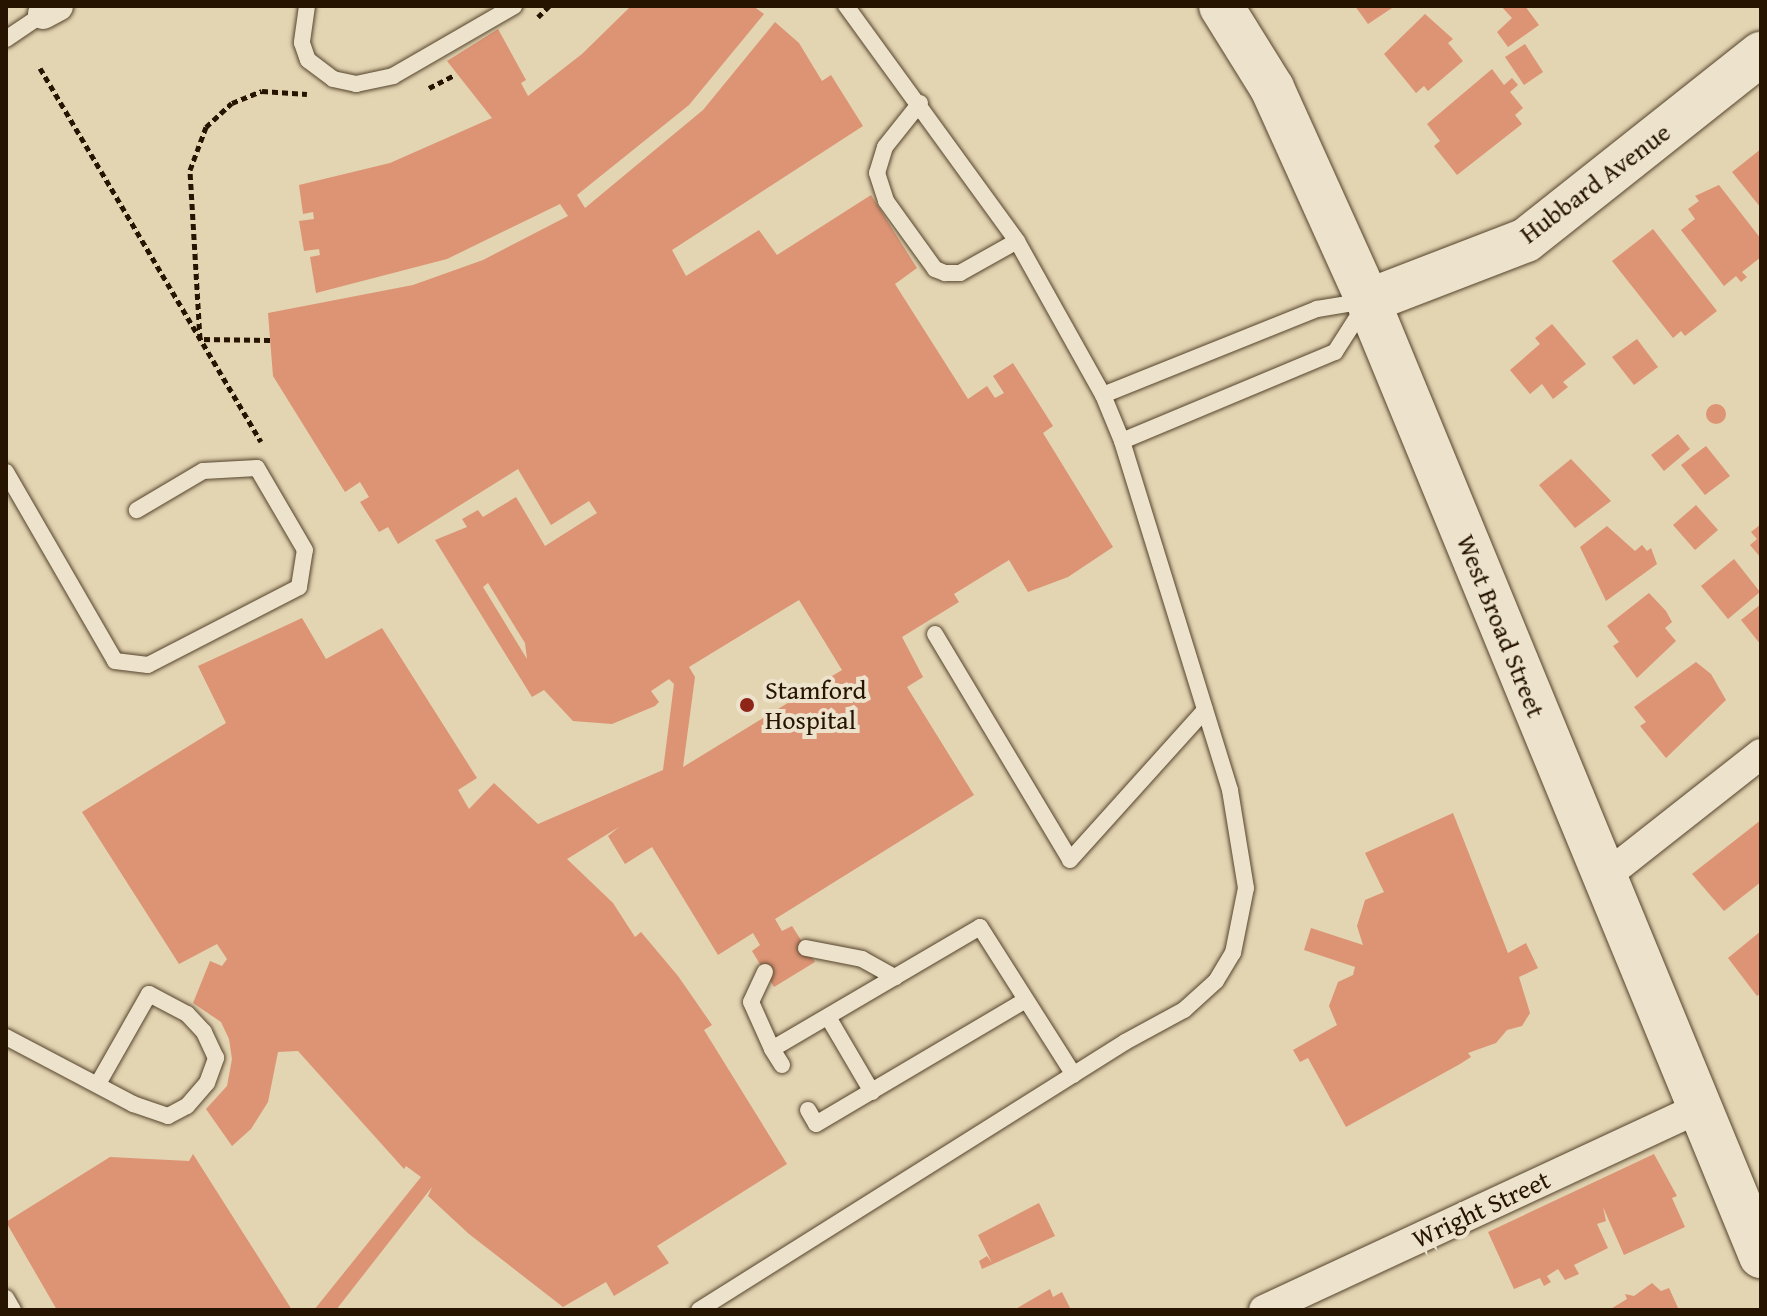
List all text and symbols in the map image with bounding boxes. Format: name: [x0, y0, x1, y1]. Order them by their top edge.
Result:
street label: Hubbard Avenue: [1514, 116, 1676, 250]
street label: West Broad Street: [1450, 530, 1552, 722]
place label: Stamford Hospital: [765, 674, 866, 736]
marker: Stamford Hospital: [736, 694, 758, 716]
street label: Wright Street: [1407, 1164, 1555, 1254]

